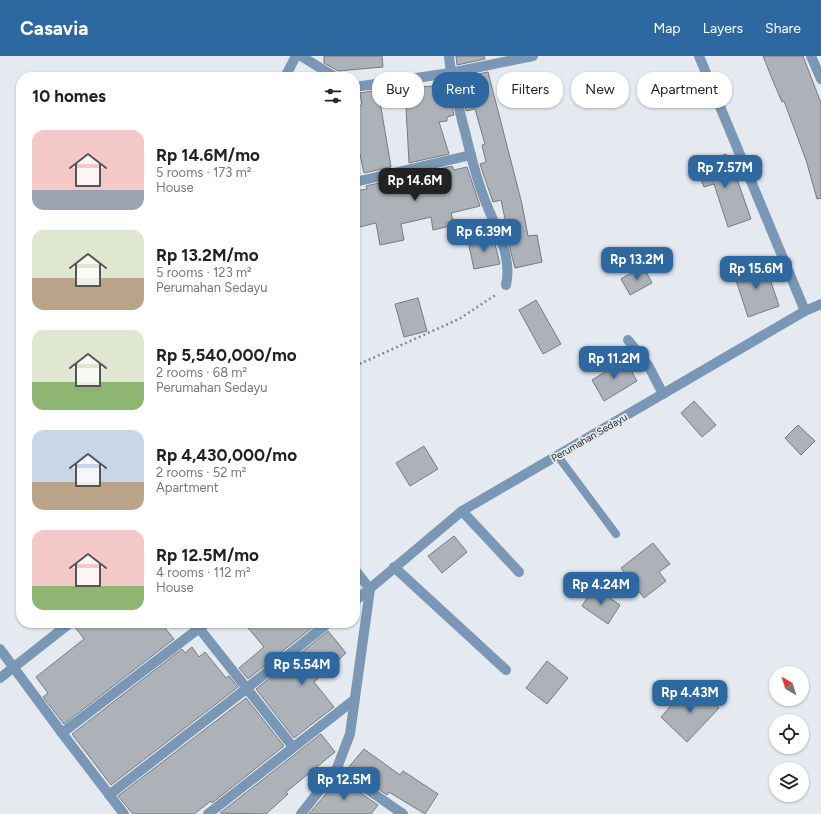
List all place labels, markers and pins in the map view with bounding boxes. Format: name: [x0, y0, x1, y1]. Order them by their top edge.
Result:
pin: Rp 7.57M: [684, 155, 766, 189]
pin: Rp 14.6M: [374, 168, 456, 202]
pin: Rp 6.39M: [443, 219, 525, 253]
pin: Rp 13.2M: [596, 247, 678, 281]
pin: Rp 15.6M: [715, 256, 797, 290]
pin: Rp 11.2M: [573, 346, 655, 380]
pin: Rp 4.24M: [560, 572, 642, 606]
pin: Rp 5.54M: [261, 652, 343, 686]
pin: Rp 4.43M: [649, 680, 731, 714]
pin: Rp 12.5M: [303, 767, 385, 801]

